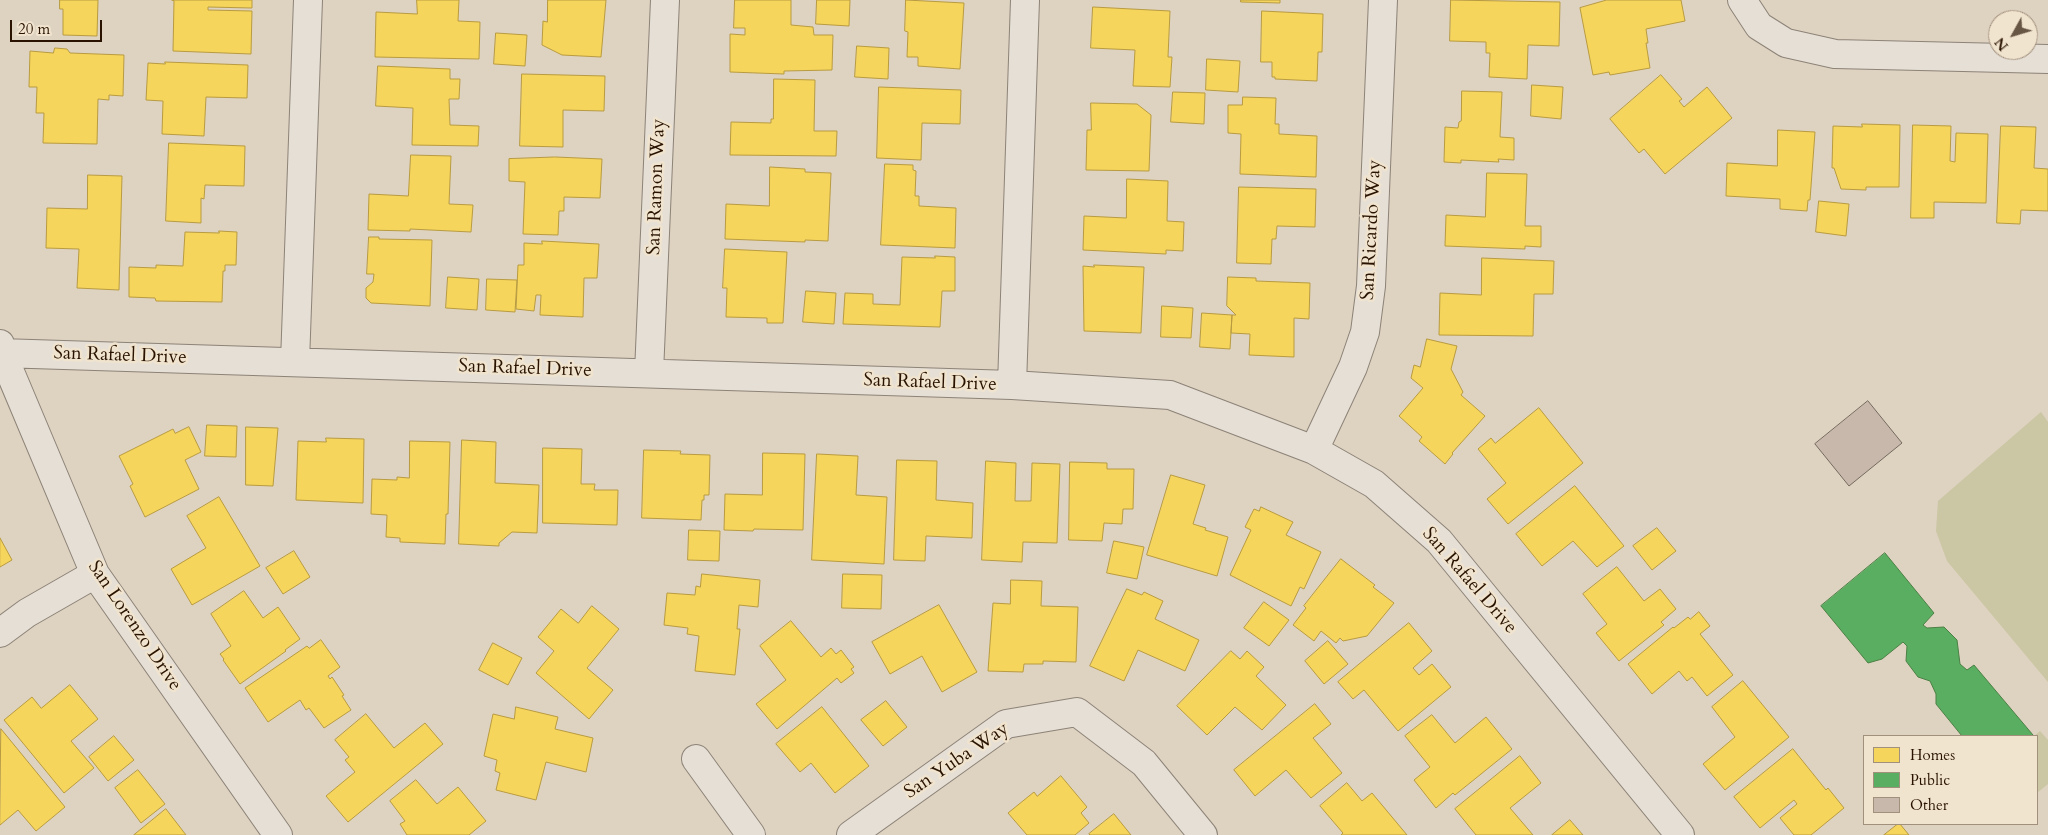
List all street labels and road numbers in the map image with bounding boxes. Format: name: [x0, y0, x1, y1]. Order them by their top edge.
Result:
street label: San Ramon Way: [643, 118, 671, 256]
street label: San Ricardo Way: [1357, 159, 1387, 301]
street label: San Rafael Drive: [53, 342, 187, 370]
street label: San Rafael Drive: [458, 355, 592, 383]
street label: San Rafael Drive: [863, 369, 997, 397]
street label: San Rafael Drive: [1417, 523, 1521, 639]
street label: San Lorenzo Drive: [82, 557, 186, 695]
street label: San Yuba Way: [900, 718, 1014, 804]

